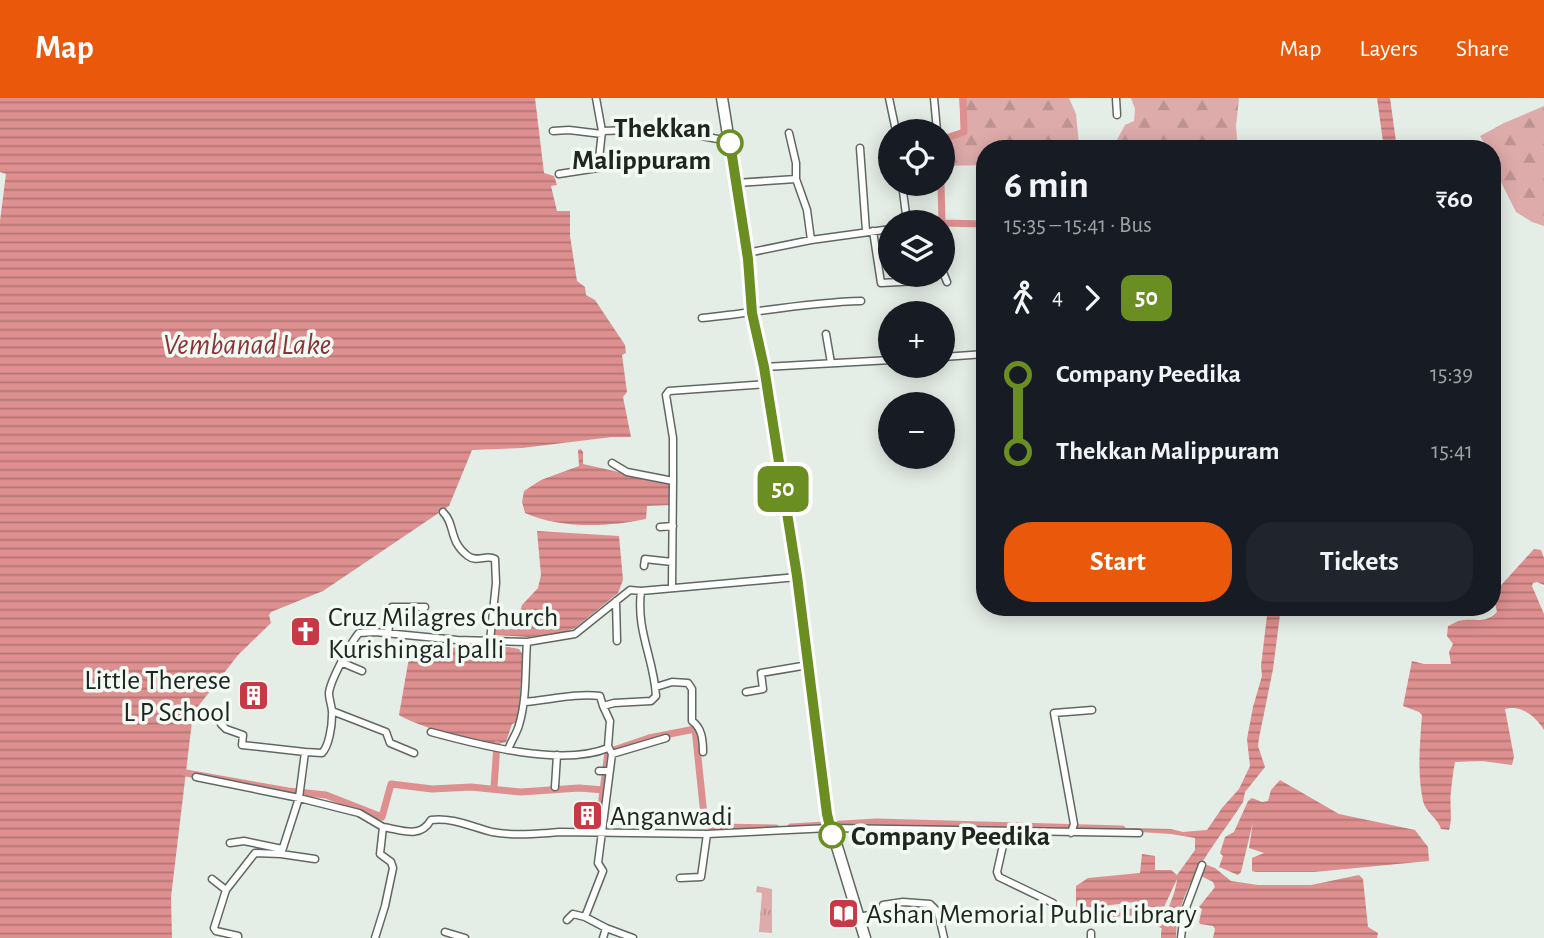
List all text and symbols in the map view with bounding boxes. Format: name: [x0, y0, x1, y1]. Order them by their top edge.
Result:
text: Map: [35, 32, 94, 65]
text: Map: [1279, 37, 1321, 61]
text: Layers: [1359, 37, 1418, 61]
text: Share: [1456, 37, 1509, 61]
place label: Thekkan Malippuram: [572, 115, 711, 175]
map controls: [878, 119, 955, 469]
button: locate: [878, 119, 955, 196]
marker: Thekkan Malippuram: [717, 130, 743, 156]
text: 6 min: [1004, 167, 1089, 205]
text: ₹60: [1436, 186, 1473, 212]
button: layers: [878, 210, 955, 287]
text: 15:35 – 15:41 · Bus: [1004, 214, 1152, 237]
icon: walk: [1004, 279, 1042, 317]
icon: forward: [1073, 279, 1111, 317]
text: 4: [1052, 286, 1063, 309]
text: 50: [1135, 286, 1158, 310]
button: +: [878, 301, 955, 378]
water label: Vembanad Lake: [163, 330, 331, 360]
text: Company Peedika: [1056, 361, 1241, 387]
text: 15:39: [1430, 363, 1473, 386]
button: −: [878, 392, 955, 469]
text: Thekkan Malippuram: [1056, 438, 1280, 464]
text: 15:41: [1431, 440, 1473, 463]
line badge: 50: [752, 466, 814, 512]
text: 50: [772, 477, 794, 501]
button: Start: [1004, 522, 1232, 602]
button: Tickets: [1246, 522, 1473, 602]
place label: Cruz Milagres Church Kurishingal palli: [328, 604, 558, 664]
church icon: Cruz Milagres Church Kurishingal palli: [288, 615, 322, 649]
place label: Little Therese L P School: [84, 667, 231, 727]
building icon: Little Therese L P School: [237, 678, 271, 712]
building icon: Anganwadi: [570, 798, 604, 832]
place label: Anganwadi: [610, 803, 733, 831]
marker: Company Peedika: [819, 822, 845, 848]
place label: Company Peedika: [851, 823, 1050, 851]
library icon: Ashan Memorial Public Library: [826, 896, 860, 930]
place label: Ashan Memorial Public Library: [866, 901, 1197, 929]

